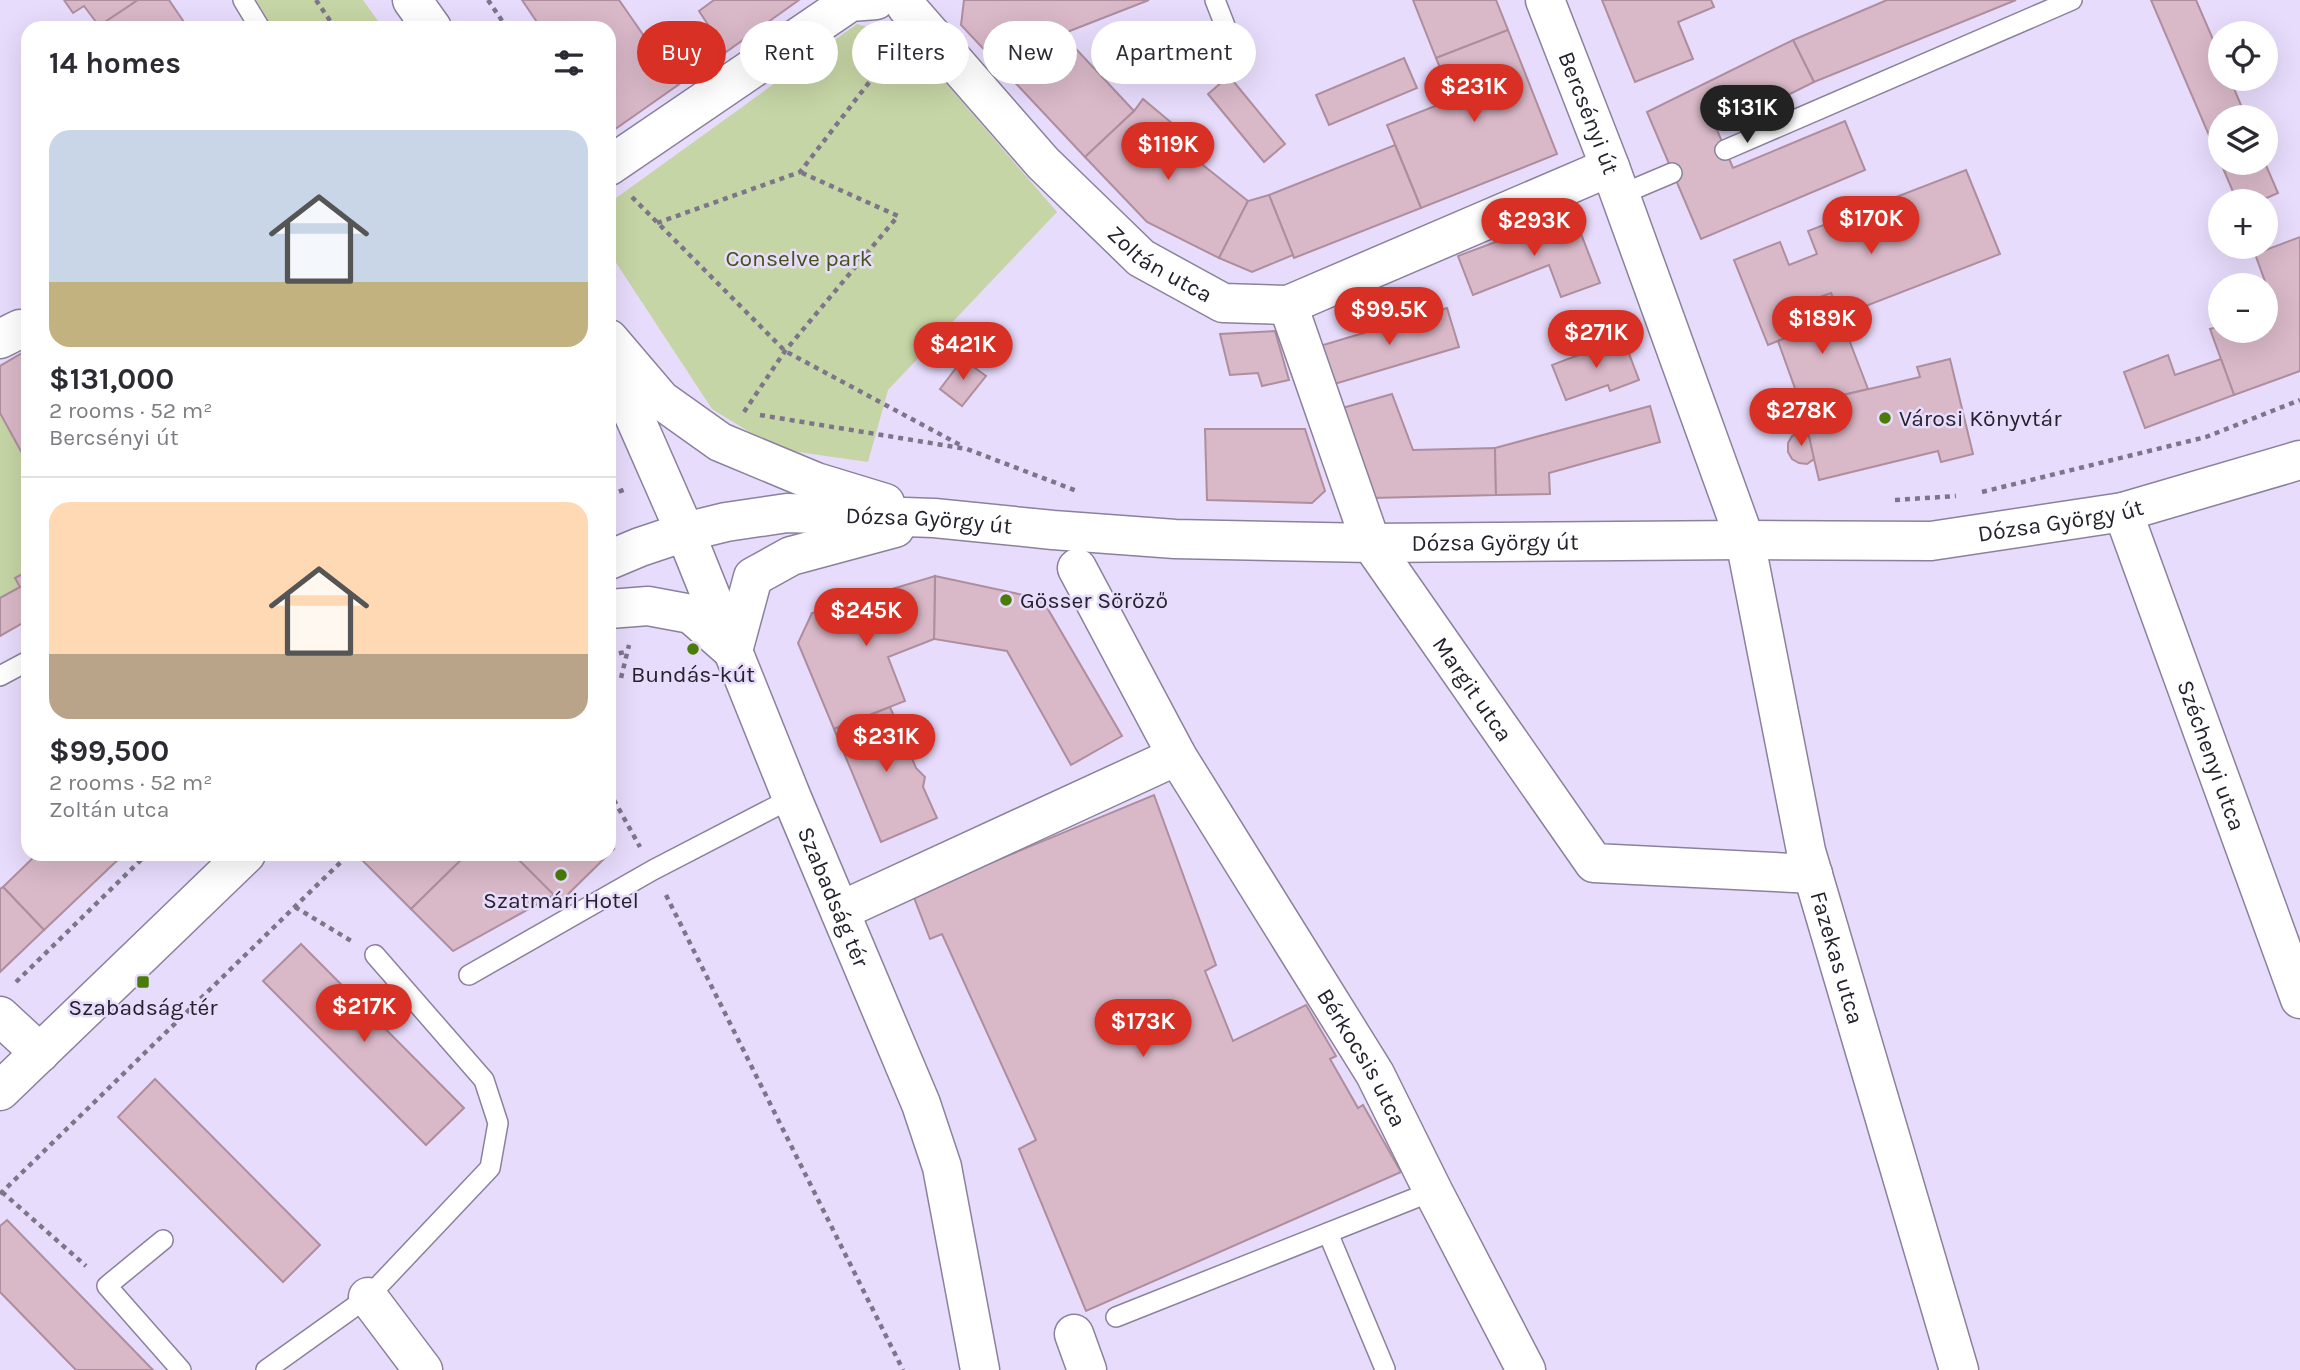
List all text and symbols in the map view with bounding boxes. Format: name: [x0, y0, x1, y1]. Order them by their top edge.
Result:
chip: Buy: [637, 21, 726, 84]
chip: Rent: [740, 21, 838, 84]
chip: Filters: [852, 21, 969, 84]
chip: New: [983, 21, 1077, 84]
chip: Apartment: [1091, 21, 1256, 84]
map controls: [2208, 21, 2278, 343]
button: locate: [2208, 21, 2278, 91]
icon: filters: [550, 44, 588, 82]
text: 14 homes: [49, 45, 181, 81]
street label: Bercsényi út: [1553, 47, 1625, 178]
pin: $231K: [1425, 64, 1523, 124]
text: $231K: [1440, 73, 1508, 100]
pin: $131K: [1698, 86, 1796, 145]
text: $131K: [1716, 94, 1778, 121]
button: layers: [2208, 105, 2278, 175]
pin: $119K: [1119, 122, 1217, 182]
text: $119K: [1137, 131, 1199, 158]
icon: home: [256, 176, 382, 302]
button: +: [2208, 189, 2278, 259]
pin: $170K: [1822, 196, 1920, 256]
pin: $293K: [1485, 198, 1583, 258]
text: $170K: [1838, 205, 1904, 232]
text: $293K: [1497, 207, 1571, 234]
street label: Zoltán utca: [1102, 220, 1217, 308]
park label: Conselve park: [725, 245, 873, 272]
button: −: [2208, 273, 2278, 343]
pin: $99.5K: [1332, 288, 1446, 347]
text: $99.5K: [1350, 296, 1428, 323]
pin: $189K: [1773, 296, 1871, 356]
text: $189K: [1788, 305, 1856, 332]
pin: $271K: [1547, 310, 1645, 370]
text: $271K: [1564, 319, 1628, 346]
pin: $421K: [914, 322, 1012, 382]
text: $421K: [930, 331, 996, 358]
text: $131,000: [49, 361, 174, 397]
pin: $278K: [1752, 388, 1850, 448]
text: 2 rooms · 52 m²: [49, 397, 212, 424]
text: $278K: [1765, 397, 1837, 424]
place label: Városi Könyvtár: [1899, 405, 2062, 432]
marker: Városi Könyvtár: [1877, 410, 1893, 426]
text: Bercsényi út: [49, 424, 179, 451]
street label: Dózsa György út: [1976, 493, 2147, 547]
street label: Dózsa György út: [845, 501, 1014, 539]
street label: Dózsa György út: [1411, 528, 1579, 556]
icon: home: [256, 548, 382, 674]
place label: Gösser Söröző: [1020, 587, 1168, 614]
pin: $245K: [817, 588, 915, 648]
marker: Gösser Söröző: [998, 592, 1014, 608]
text: $245K: [830, 597, 902, 624]
street label: Margit utca: [1427, 632, 1518, 746]
marker: Bundás-kút: [685, 641, 701, 657]
place label: Bundás-kút: [631, 661, 755, 688]
street label: Széchenyi utca: [2172, 676, 2251, 834]
pin: $231K: [837, 714, 935, 774]
text: $231K: [852, 723, 920, 750]
text: $99,500: [49, 733, 169, 769]
text: 2 rooms · 52 m²: [49, 769, 212, 796]
text: Zoltán utca: [49, 796, 169, 823]
street label: Szabadság tér: [792, 823, 875, 972]
marker: Szatmári Hotel: [553, 867, 569, 883]
place label: Szatmári Hotel: [483, 887, 639, 914]
street label: Fazekas utca: [1805, 888, 1870, 1027]
marker: Szabadság tér: [135, 974, 151, 990]
street label: Bérkocsis utca: [1312, 983, 1413, 1131]
pin: $217K: [315, 984, 413, 1044]
text: $217K: [332, 993, 396, 1020]
place label: Szabadság tér: [68, 994, 218, 1021]
pin: $173K: [1094, 1000, 1192, 1059]
text: $173K: [1111, 1008, 1175, 1035]

